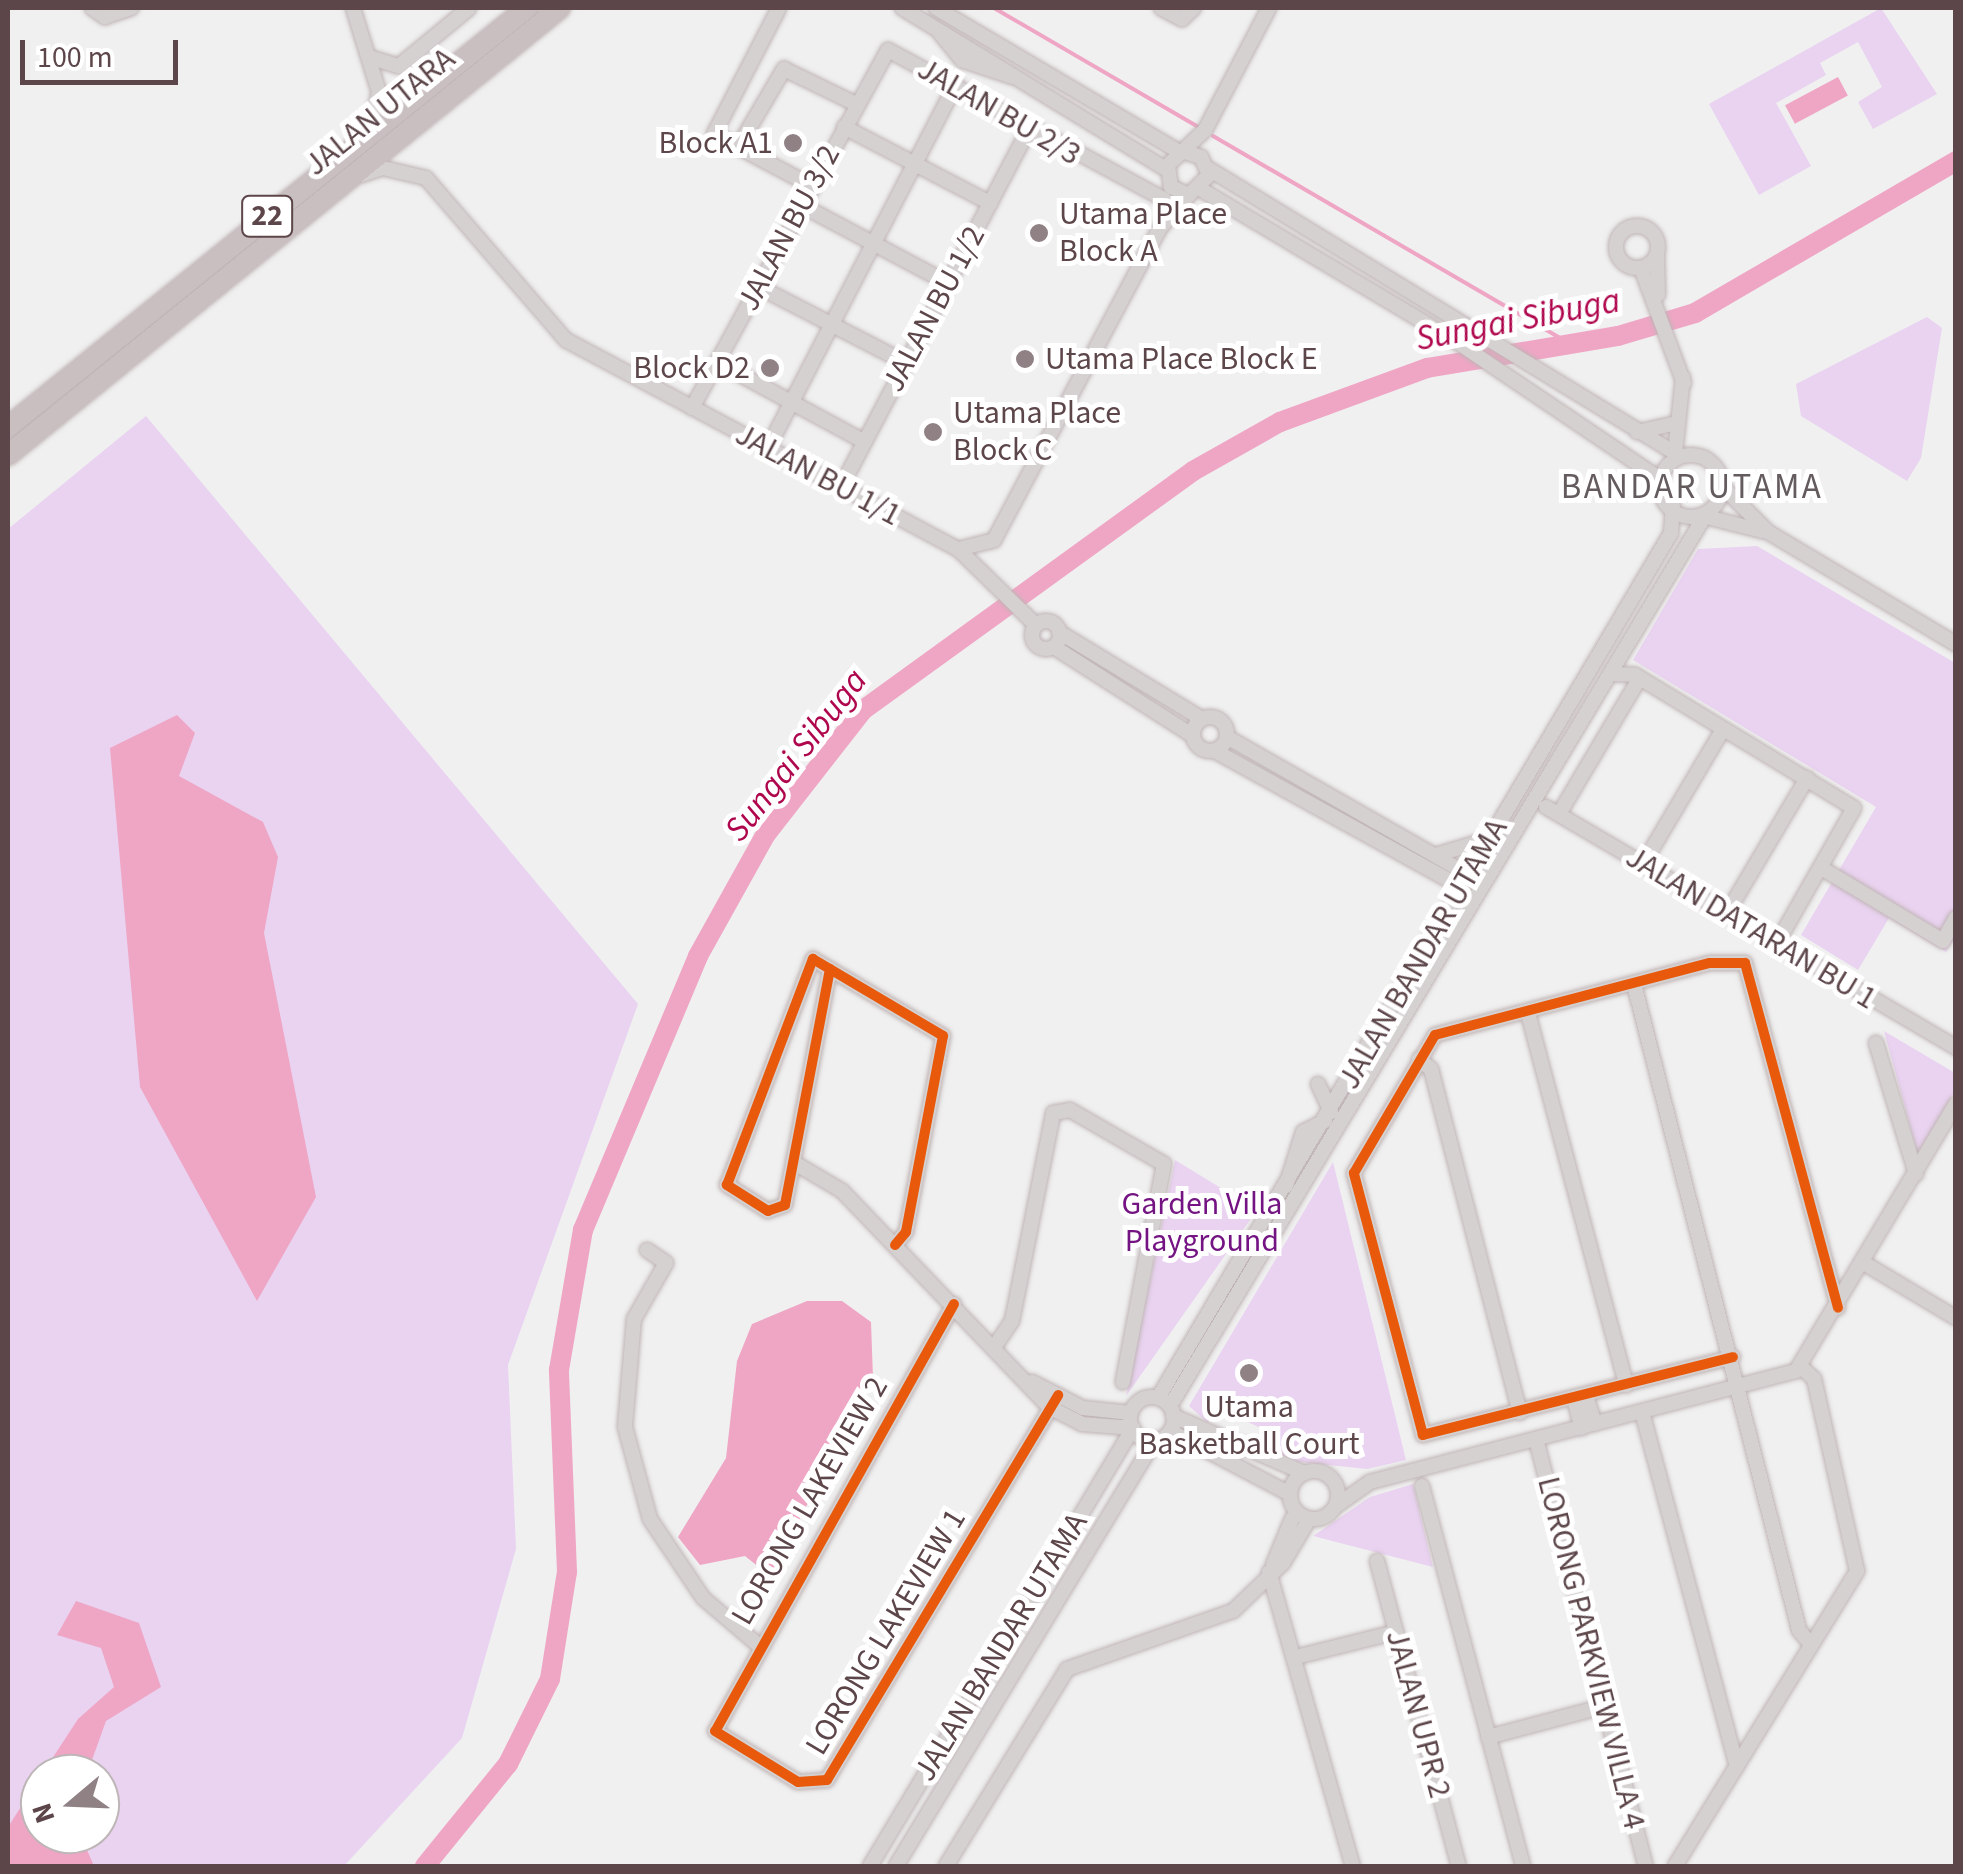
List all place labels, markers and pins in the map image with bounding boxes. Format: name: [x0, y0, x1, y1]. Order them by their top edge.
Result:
place label: Block A1: [659, 124, 773, 162]
marker: Block A1: [782, 132, 804, 154]
place label: Utama Place Block A: [1059, 196, 1227, 271]
marker: Utama Place Block A: [1028, 222, 1050, 244]
place label: Utama Place Block E: [1045, 340, 1318, 378]
marker: Utama Place Block E: [1014, 348, 1036, 370]
place label: Block D2: [633, 349, 750, 387]
marker: Block D2: [759, 357, 781, 379]
place label: Utama Place Block C: [953, 395, 1121, 470]
marker: Utama Place Block C: [922, 421, 944, 443]
marker: Utama Basketball Court: [1238, 1362, 1260, 1384]
place label: Utama Basketball Court: [1138, 1389, 1360, 1464]

